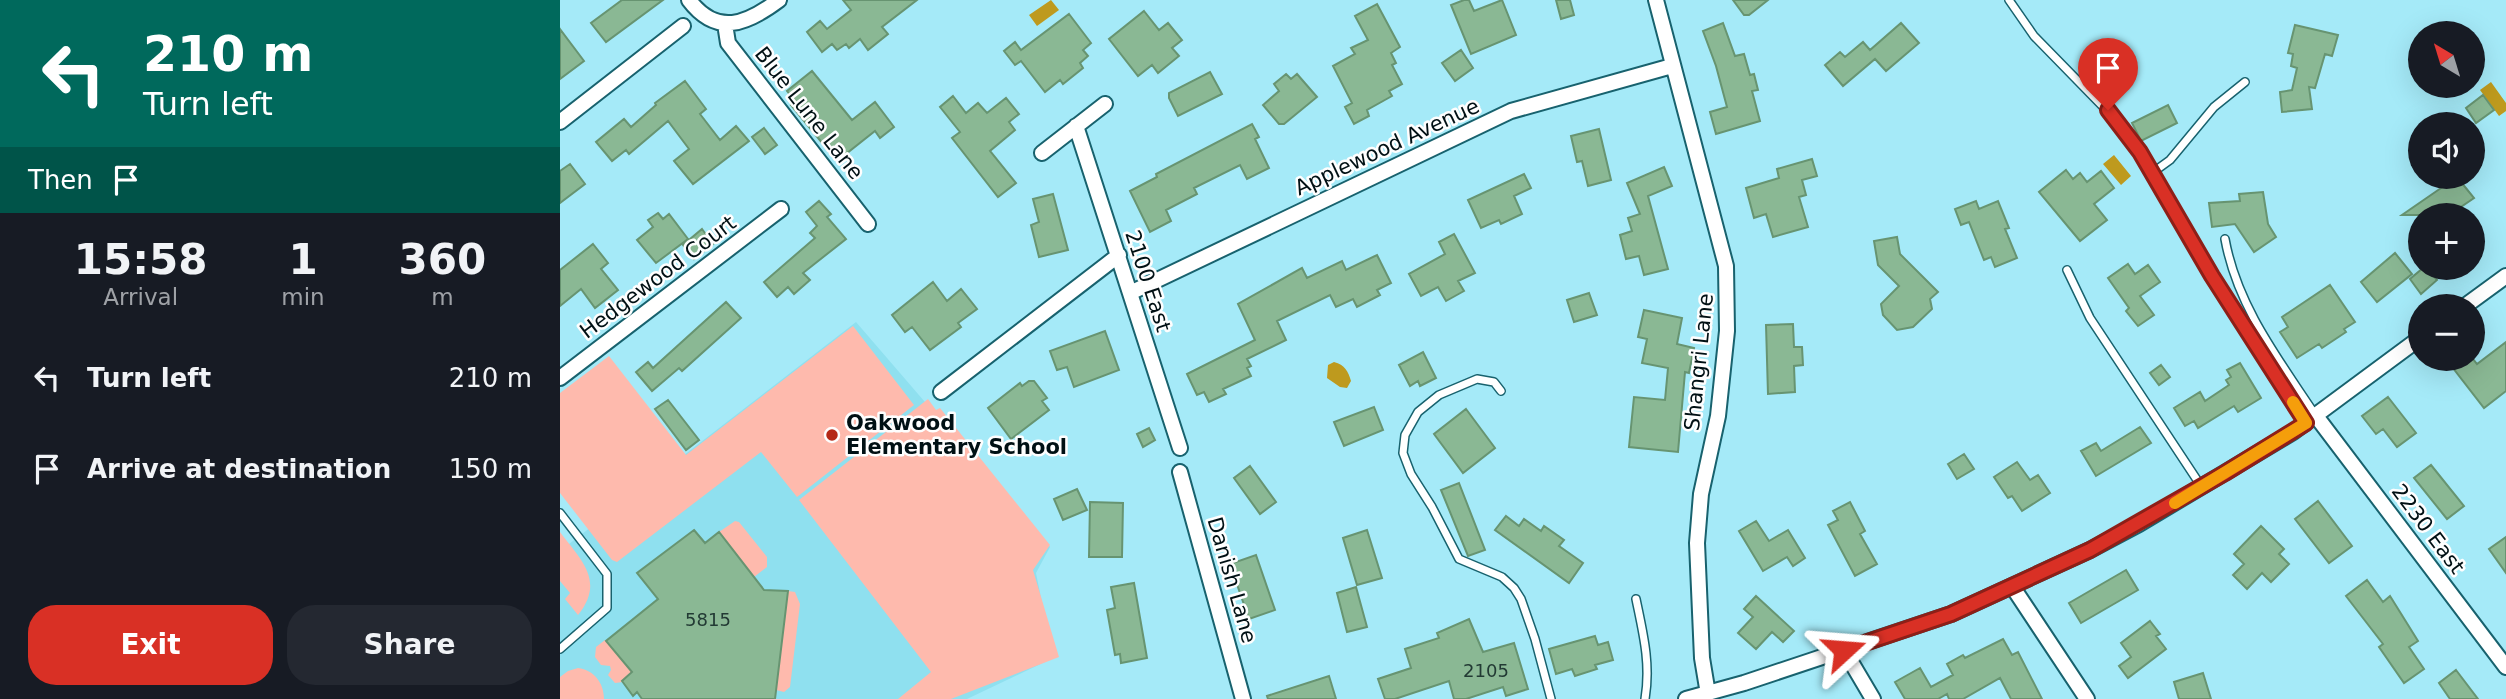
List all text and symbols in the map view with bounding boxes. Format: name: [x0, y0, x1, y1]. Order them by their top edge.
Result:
north arrow: [2408, 21, 2485, 98]
map controls: [2408, 21, 2485, 371]
text: 210 m: [143, 26, 313, 83]
icon: left: [28, 28, 119, 119]
pin: [2078, 38, 2138, 110]
street label: Blue Lune Lane: [750, 42, 868, 184]
icon: arrive: [2089, 49, 2127, 87]
text: Turn left: [143, 85, 273, 123]
street label: Applewood Avenue: [1291, 94, 1483, 200]
button: sound: [2408, 112, 2485, 189]
icon: arrive: [107, 161, 145, 199]
text: Then: [28, 165, 93, 195]
button: +: [2408, 203, 2485, 280]
street label: Hedgewood Court: [575, 211, 741, 343]
street label: 2100 East: [1120, 227, 1176, 335]
text: 15:58: [74, 235, 208, 284]
text: 1: [288, 235, 318, 284]
text: 360: [399, 235, 486, 284]
text: Arrival: [103, 284, 178, 310]
text: min: [281, 284, 325, 310]
text: m: [431, 284, 454, 310]
street label: Shangri Lane: [1680, 292, 1718, 432]
button: −: [2408, 294, 2485, 371]
icon: left: [28, 359, 66, 397]
text: Turn left: [87, 363, 211, 393]
text: 210 m: [449, 363, 532, 393]
place label: Oakwood Elementary School: [846, 411, 1067, 459]
marker: Oakwood Elementary School: [824, 427, 840, 443]
icon: arrive: [28, 450, 66, 488]
text: Arrive at destination: [87, 454, 391, 484]
text: 150 m: [449, 454, 532, 484]
street label: 2230 East: [2387, 480, 2469, 578]
street label: Danish Lane: [1203, 514, 1261, 646]
button: Exit: [28, 605, 273, 685]
button: Share: [287, 605, 532, 685]
house number: 5815: [685, 609, 731, 630]
position arrow: [1807, 613, 1881, 687]
house number: 2105: [1463, 660, 1509, 681]

